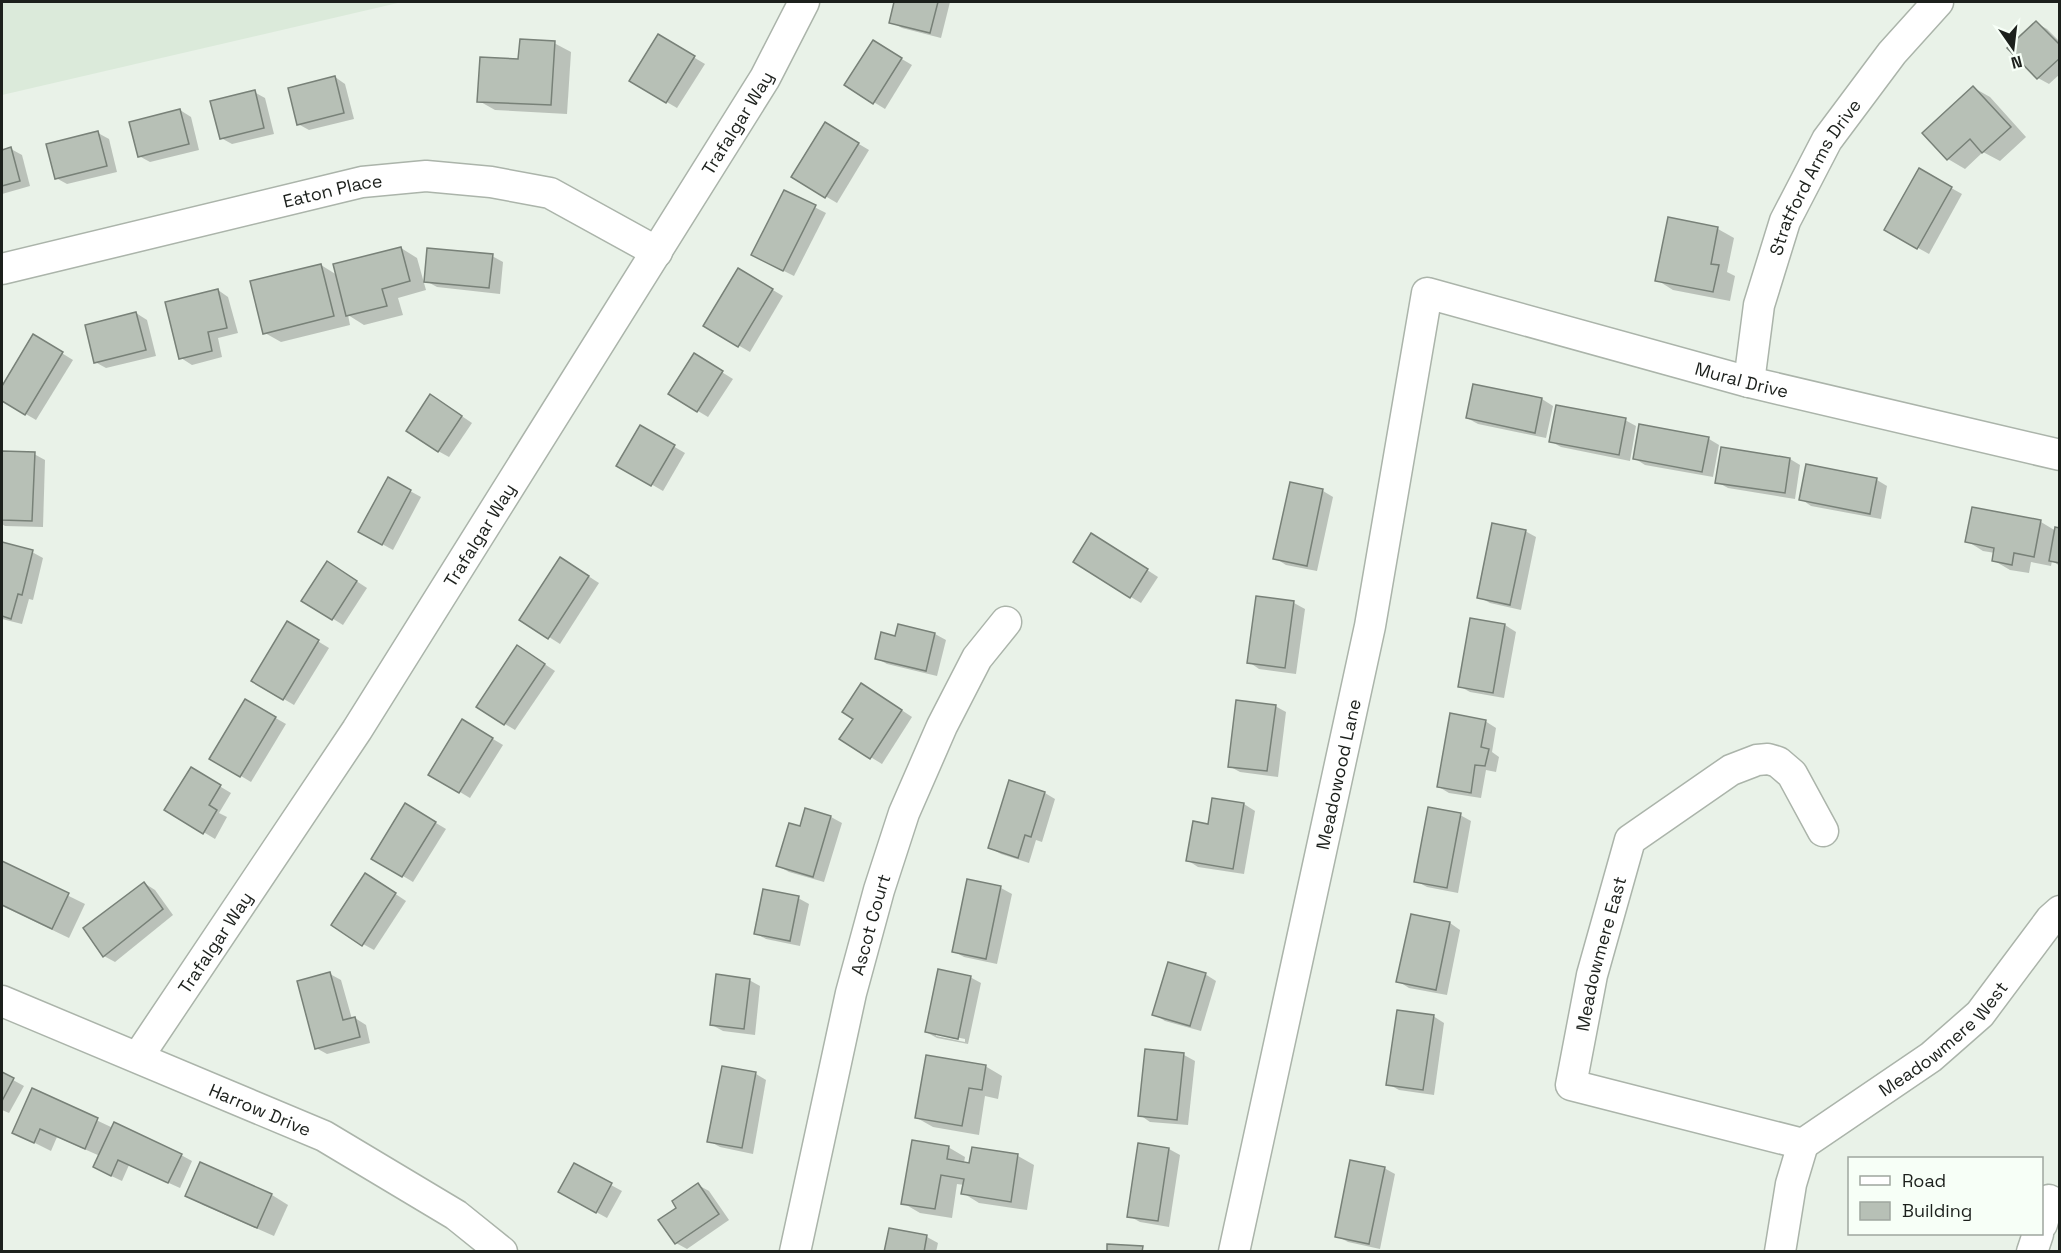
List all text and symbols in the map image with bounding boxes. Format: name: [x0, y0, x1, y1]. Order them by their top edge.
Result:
north arrow: [1983, 18, 2043, 78]
text: N: [2009, 51, 2024, 74]
street label: Trafalgar Way: [696, 67, 778, 179]
street label: Stratford Arms Drive: [1764, 94, 1865, 258]
street label: Eaton Place: [280, 169, 383, 212]
street label: Mural Drive: [1693, 356, 1791, 402]
street label: Trafalgar Way: [438, 479, 520, 591]
street label: Meadowood Lane: [1310, 697, 1365, 852]
street label: Ascot Court: [845, 871, 895, 978]
street label: Meadowmere East: [1570, 873, 1631, 1033]
street label: Trafalgar Way: [172, 887, 257, 998]
street label: Meadowmere West: [1874, 976, 2012, 1101]
street label: Harrow Drive: [206, 1078, 315, 1141]
legend: [1848, 1157, 2043, 1235]
text: Road: [1902, 1169, 1946, 1192]
text: Building: [1902, 1199, 1972, 1222]

